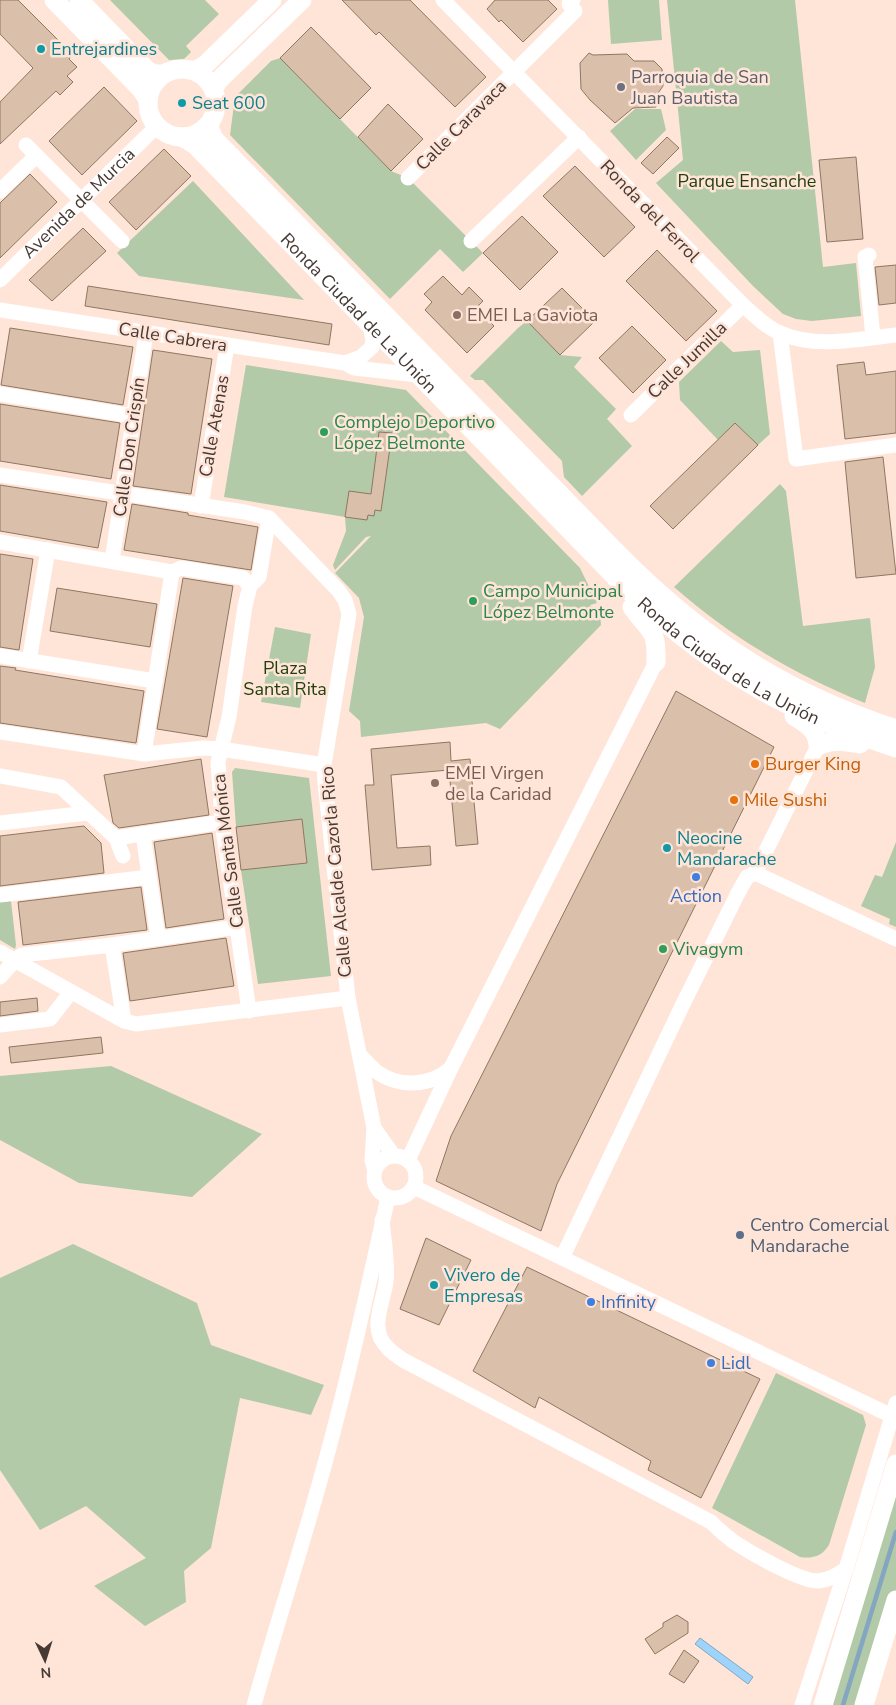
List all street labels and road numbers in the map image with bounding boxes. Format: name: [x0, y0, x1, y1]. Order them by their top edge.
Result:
street label: Calle Caravaca: [410, 74, 512, 176]
street label: Avenida de Murcia: [17, 142, 140, 264]
street label: Ronda del Ferrol: [595, 154, 706, 268]
street label: Ronda Ciudad de La Unión: [275, 228, 442, 399]
street label: Calle Jumilla: [642, 316, 732, 404]
street label: Calle Cabrera: [117, 317, 229, 357]
street label: Calle Atenas: [193, 373, 235, 479]
street label: Calle Don Crispín: [107, 376, 151, 518]
street label: Ronda Ciudad de La Unión: [632, 592, 823, 730]
street label: Calle Alcalde Cazorla Rico: [315, 765, 357, 979]
street label: Calle Santa Mónica: [207, 773, 249, 929]

